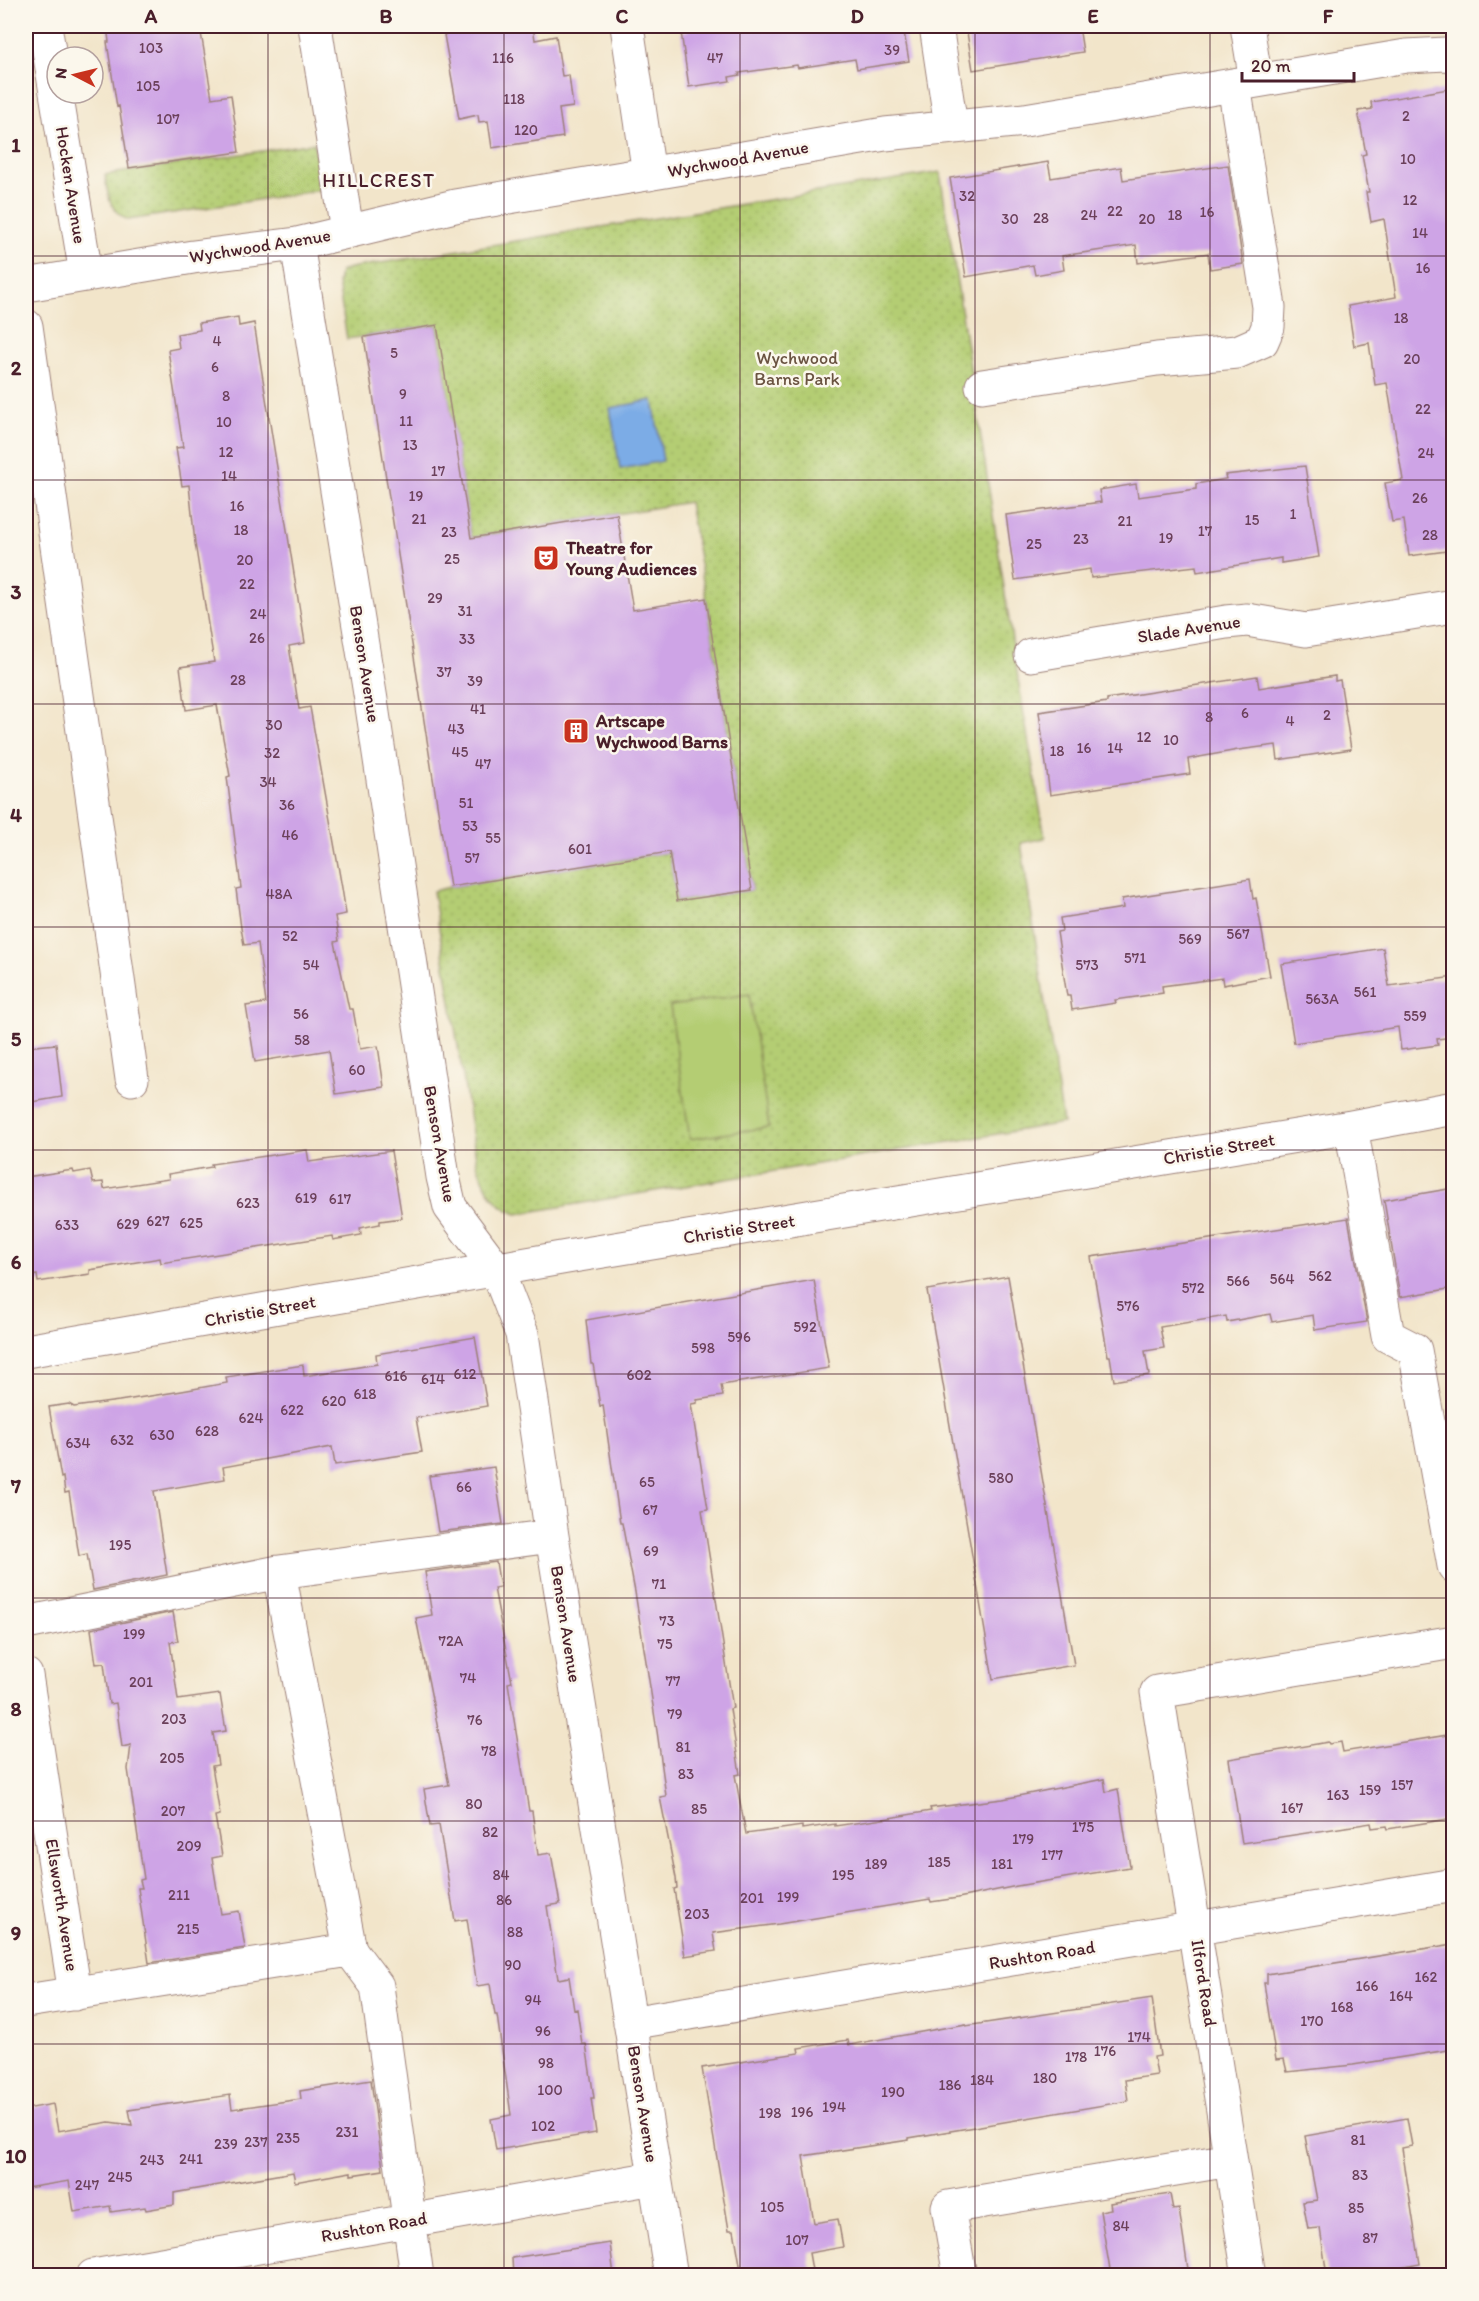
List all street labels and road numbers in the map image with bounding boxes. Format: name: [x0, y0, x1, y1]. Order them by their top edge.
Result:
street label: Hocken Avenue: [51, 125, 91, 245]
street label: Wychwood Avenue: [666, 136, 810, 182]
street label: Wychwood Avenue: [188, 224, 332, 268]
street label: Benson Avenue: [345, 604, 385, 724]
street label: Slade Avenue: [1136, 610, 1242, 648]
street label: Benson Avenue: [419, 1084, 461, 1204]
street label: Christie Street: [1162, 1128, 1277, 1170]
street label: Christie Street: [682, 1209, 797, 1249]
street label: Christie Street: [203, 1290, 318, 1332]
street label: Benson Avenue: [546, 1564, 586, 1684]
street label: Ellsworth Avenue: [41, 1837, 83, 1973]
street label: Rushton Road: [987, 1936, 1097, 1974]
street label: Ilford Road: [1186, 1938, 1222, 2029]
street label: Benson Avenue: [623, 2044, 663, 2164]
street label: Rushton Road: [319, 2207, 429, 2247]

